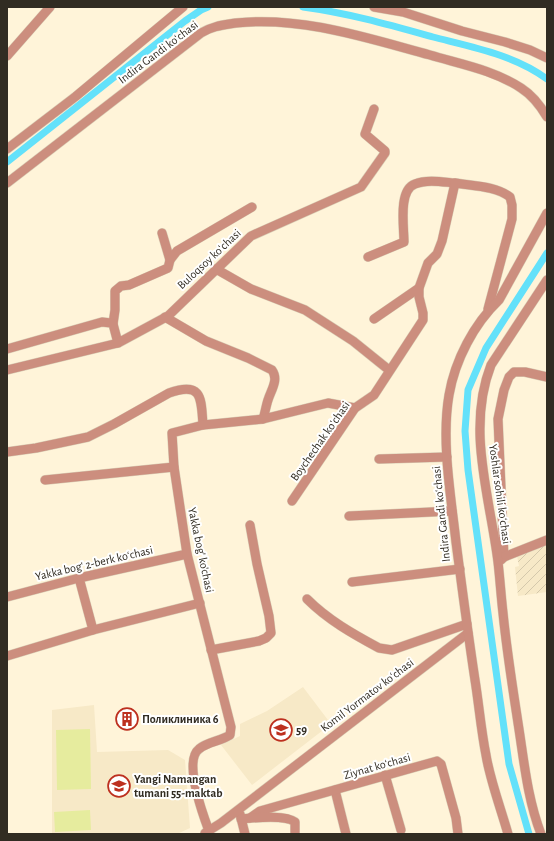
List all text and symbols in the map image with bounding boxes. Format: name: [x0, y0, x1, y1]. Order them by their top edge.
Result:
street label: Indira Gandi koʻchasi: [116, 18, 200, 86]
street label: Buloqsoy koʻchasi: [175, 227, 244, 292]
street label: Boychechak koʻchasi: [288, 399, 353, 484]
street label: Yoshlar sohili koʻchasi: [487, 443, 513, 545]
street label: Indira Gandi koʻchasi: [430, 465, 452, 563]
street label: Yakka bog' ko'chasi: [186, 506, 216, 594]
street label: Yakka bogʻ 2-berk koʻchasi: [34, 544, 154, 582]
street label: Komil Yormatov koʻchasi: [318, 656, 416, 734]
building icon: Поликлиника 6: [114, 706, 140, 732]
place label: Поликлиника 6: [142, 713, 219, 725]
school or university icon: 59: [268, 717, 294, 743]
place label: 59: [296, 724, 307, 736]
street label: Ziynat koʻchasi: [342, 751, 412, 782]
school or university icon: Yangi Namangan tumani 55-maktab: [106, 773, 132, 799]
place label: Yangi Namangan tumani 55-maktab: [134, 773, 222, 799]

